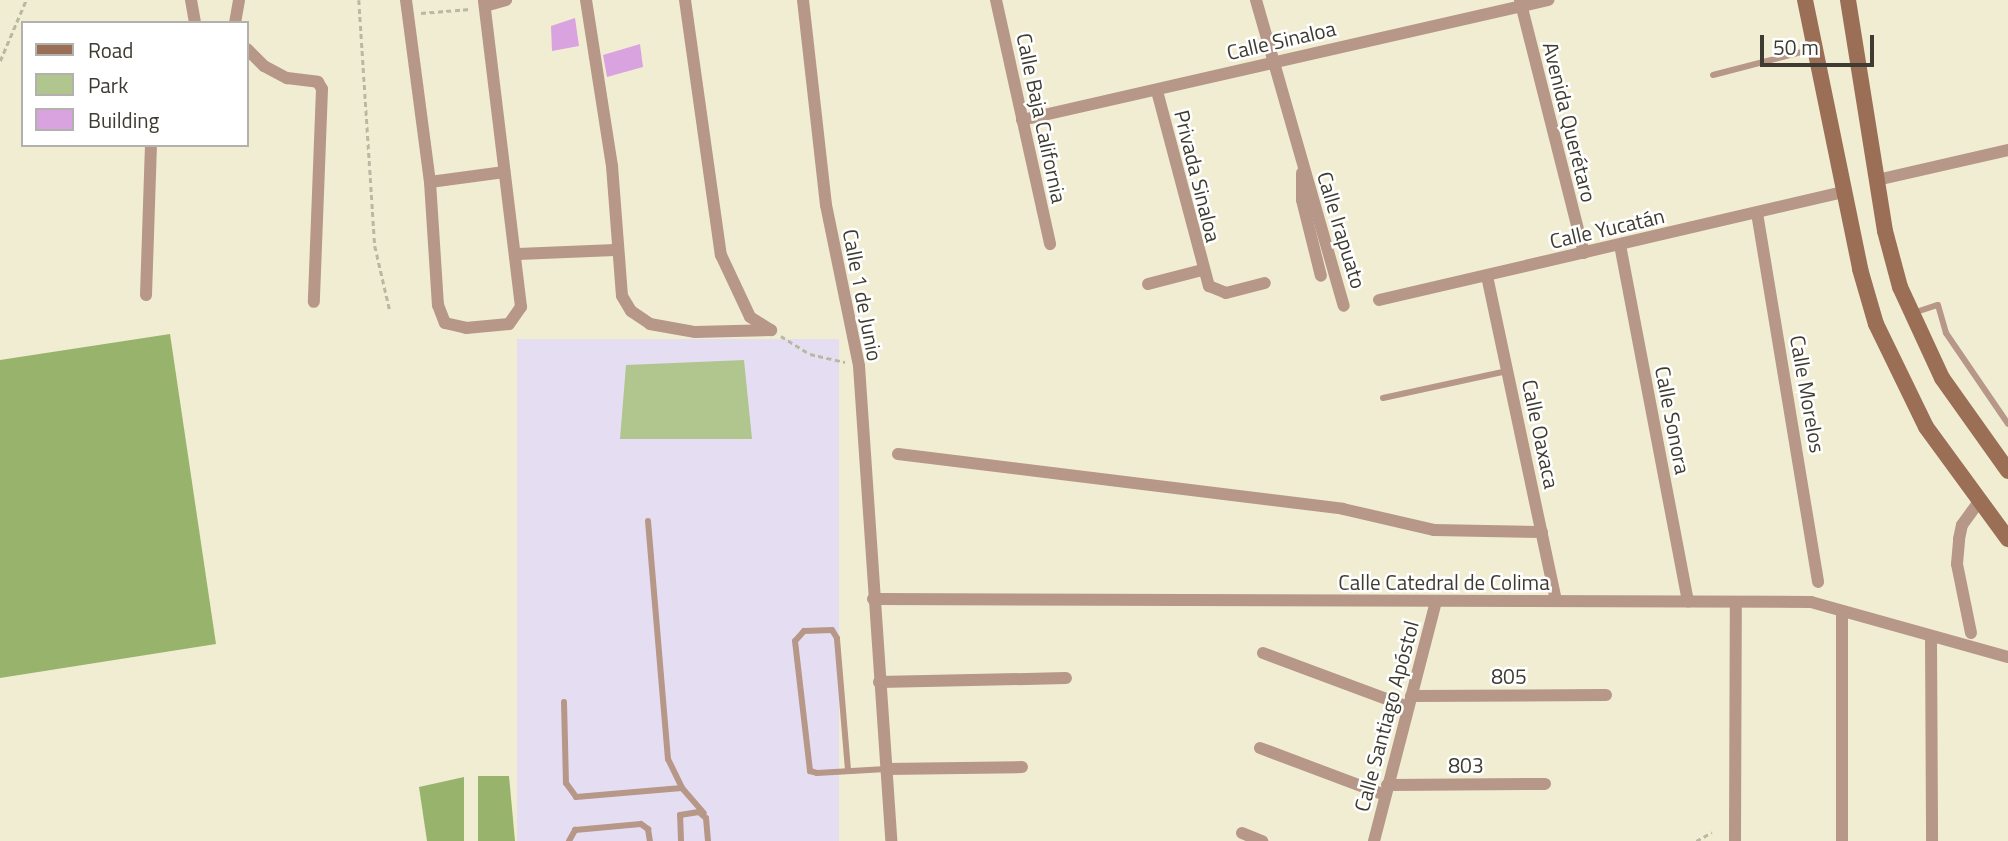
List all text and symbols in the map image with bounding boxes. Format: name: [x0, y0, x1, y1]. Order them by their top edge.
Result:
street label: Calle Sinaloa: [1224, 15, 1338, 65]
legend: [21, 21, 248, 147]
scale bar: [1763, 21, 1877, 65]
street label: Calle Baja California: [1012, 31, 1072, 205]
text: 50 m: [1773, 31, 1819, 63]
text: Road: [88, 34, 133, 66]
street label: Avenida Querétaro: [1538, 39, 1602, 205]
text: Park: [88, 69, 128, 101]
text: Building: [88, 104, 159, 136]
street label: Privada Sinaloa: [1169, 107, 1227, 245]
street label: Calle Irapuato: [1312, 168, 1372, 292]
street label: Calle Yucatán: [1547, 203, 1667, 253]
street label: Calle 1 de Junio: [838, 227, 888, 363]
street label: Calle Morelos: [1785, 333, 1831, 455]
street label: Calle Sonora: [1650, 364, 1696, 476]
street label: Calle Oaxaca: [1517, 377, 1565, 491]
street label: Calle Catedral de Colima: [1338, 569, 1550, 595]
street label: Calle Santiago Apóstol: [1348, 618, 1424, 814]
street label: 805: [1491, 663, 1527, 689]
street label: 803: [1448, 752, 1484, 778]

